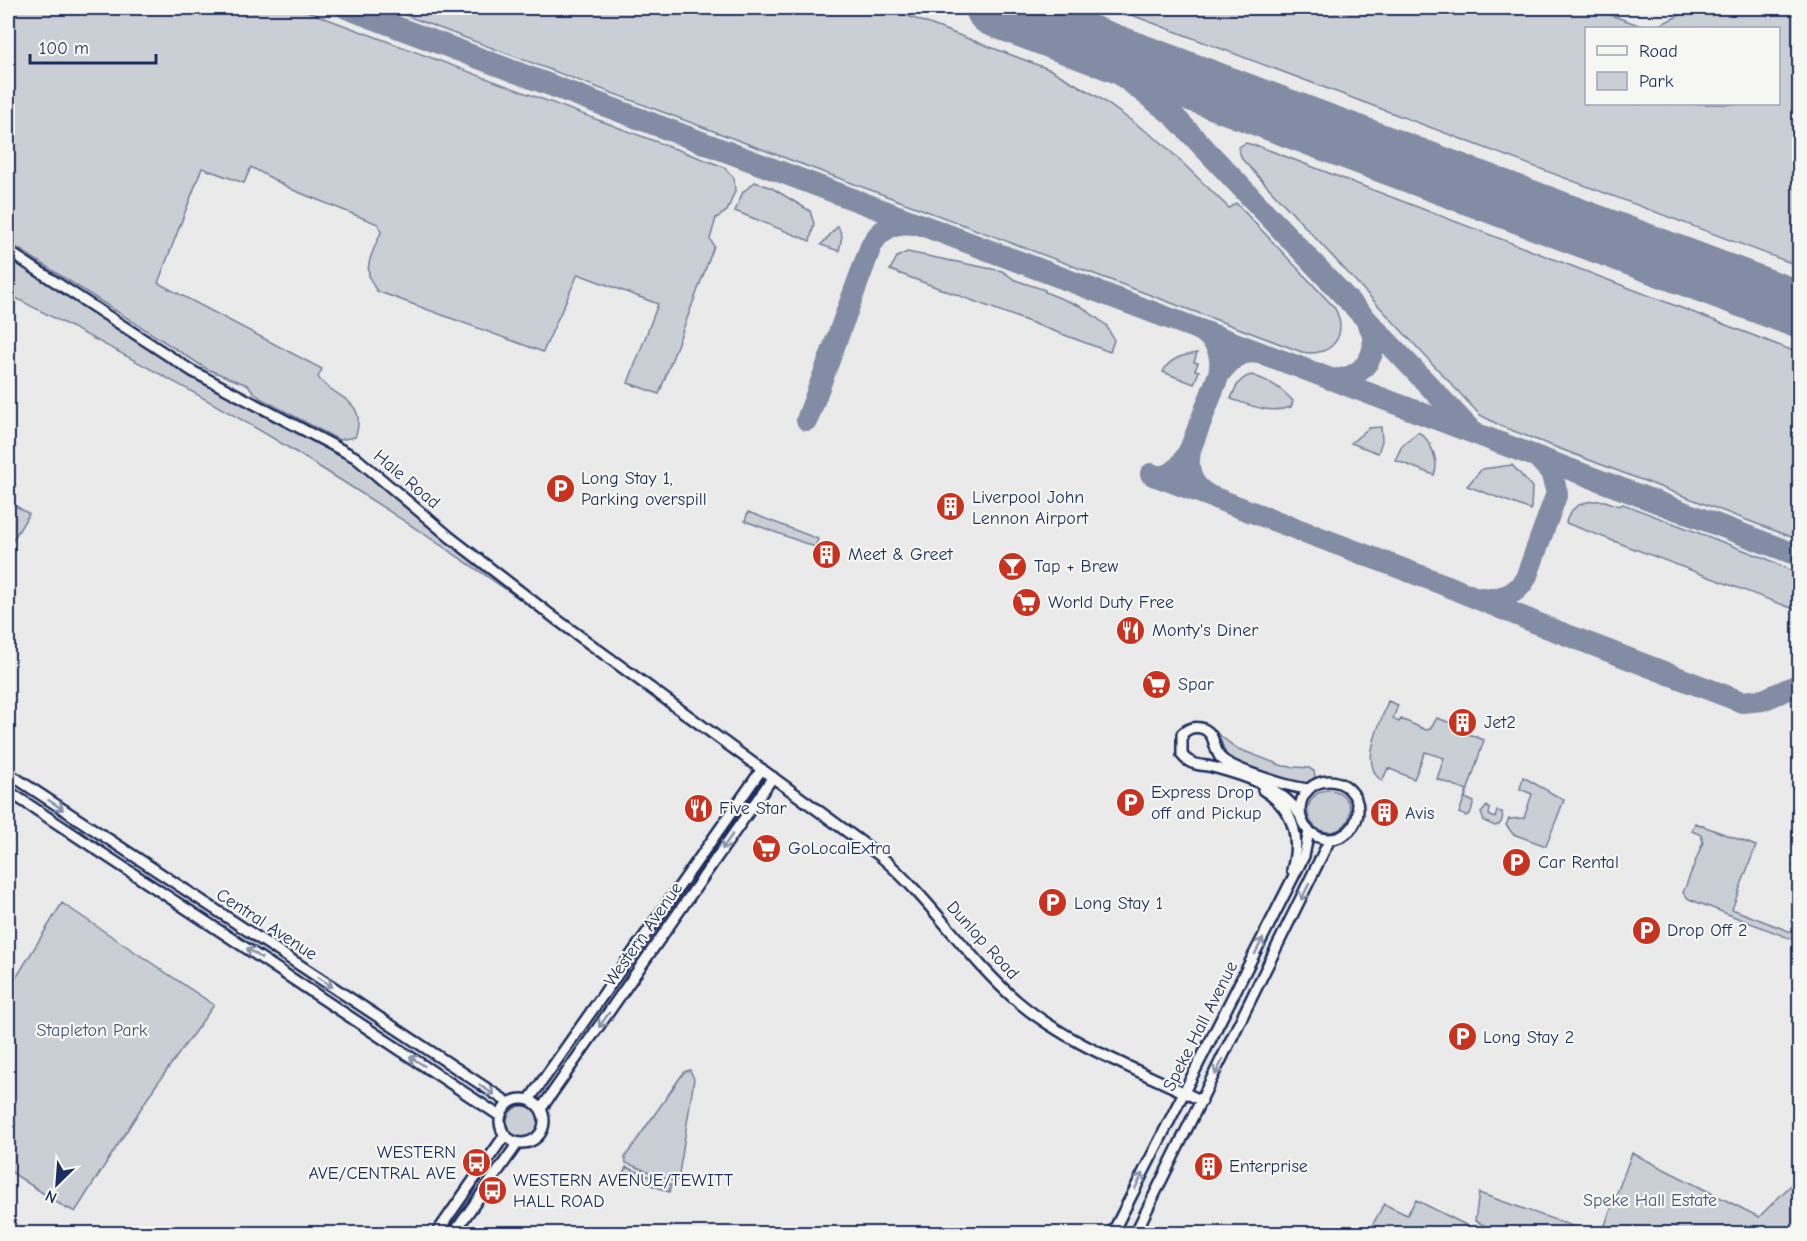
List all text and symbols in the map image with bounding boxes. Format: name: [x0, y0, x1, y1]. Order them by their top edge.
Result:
scale bar: [30, 27, 156, 65]
legend: [1585, 27, 1780, 105]
text: 100 m: [39, 38, 89, 59]
text: Road: [1639, 41, 1678, 62]
text: Park: [1639, 71, 1674, 92]
street label: Hale Road: [369, 446, 444, 513]
place label: Long Stay 1, Parking overspill: [581, 468, 707, 510]
parking icon: Long Stay 1, Parking overspill: [544, 472, 576, 504]
place label: Liverpool John Lennon Airport: [972, 487, 1089, 529]
building icon: Liverpool John Lennon Airport: [935, 491, 967, 523]
building icon: Meet & Greet: [811, 538, 843, 570]
place label: Meet & Greet: [848, 544, 954, 565]
bar icon: Tap + Brew: [997, 550, 1029, 582]
place label: Tap + Brew: [1034, 556, 1119, 577]
supermarket icon: World Duty Free: [1011, 586, 1043, 618]
place label: World Duty Free: [1048, 592, 1174, 613]
restaurant icon: Monty's Diner: [1115, 614, 1147, 646]
place label: Monty's Diner: [1152, 620, 1259, 641]
supermarket icon: Spar: [1141, 668, 1173, 700]
place label: Spar: [1178, 674, 1215, 695]
building icon: Jet2: [1447, 706, 1479, 738]
place label: Jet2: [1484, 712, 1516, 733]
place label: Express Drop off and Pickup: [1151, 782, 1262, 824]
parking icon: Express Drop off and Pickup: [1114, 786, 1146, 818]
restaurant icon: Five Star: [682, 792, 714, 824]
building icon: Avis: [1368, 797, 1400, 829]
place label: Five Star: [719, 798, 788, 819]
one-way arrow: [48, 799, 65, 812]
place label: Avis: [1405, 803, 1435, 824]
supermarket icon: GoLocalExtra: [751, 832, 783, 864]
one-way arrow: [721, 833, 733, 850]
place label: GoLocalExtra: [788, 838, 891, 859]
parking icon: Car Rental: [1501, 846, 1533, 878]
place label: Car Rental: [1538, 852, 1619, 873]
street label: Western Avenue: [600, 878, 687, 990]
one-way arrow: [1298, 883, 1310, 901]
street label: Central Avenue: [212, 884, 321, 965]
parking icon: Long Stay 1: [1037, 887, 1069, 919]
place label: Long Stay 1: [1074, 893, 1163, 914]
street label: Dunlop Road: [942, 897, 1023, 984]
parking icon: Drop Off 2: [1630, 914, 1662, 946]
place label: Drop Off 2: [1667, 920, 1747, 941]
one-way arrow: [1253, 938, 1265, 956]
one-way arrow: [246, 947, 263, 959]
street label: Speke Hall Avenue: [1159, 958, 1242, 1095]
one-way arrow: [316, 976, 333, 988]
one-way arrow: [598, 1011, 610, 1027]
park label: Stapleton Park: [37, 1020, 148, 1041]
parking icon: Long Stay 2: [1446, 1021, 1478, 1053]
place label: Long Stay 2: [1483, 1027, 1574, 1048]
one-way arrow: [409, 1054, 426, 1066]
one-way arrow: [1212, 1057, 1224, 1075]
one-way arrow: [478, 1084, 495, 1096]
place label: WESTERN AVE/CENTRAL AVE: [308, 1142, 456, 1184]
bus stop icon: WESTERN AVE/CENTRAL AVE: [461, 1146, 493, 1178]
building icon: Enterprise: [1192, 1150, 1224, 1182]
north arrow: [27, 1154, 87, 1214]
place label: Enterprise: [1229, 1156, 1308, 1177]
place label: WESTERN AVENUE/TEWITT HALL ROAD: [513, 1170, 734, 1212]
one-way arrow: [1134, 1173, 1145, 1191]
bus stop icon: WESTERN AVENUE/TEWITT HALL ROAD: [476, 1174, 508, 1206]
text: N: [43, 1186, 60, 1207]
park label: Speke Hall Estate: [1583, 1190, 1717, 1211]

